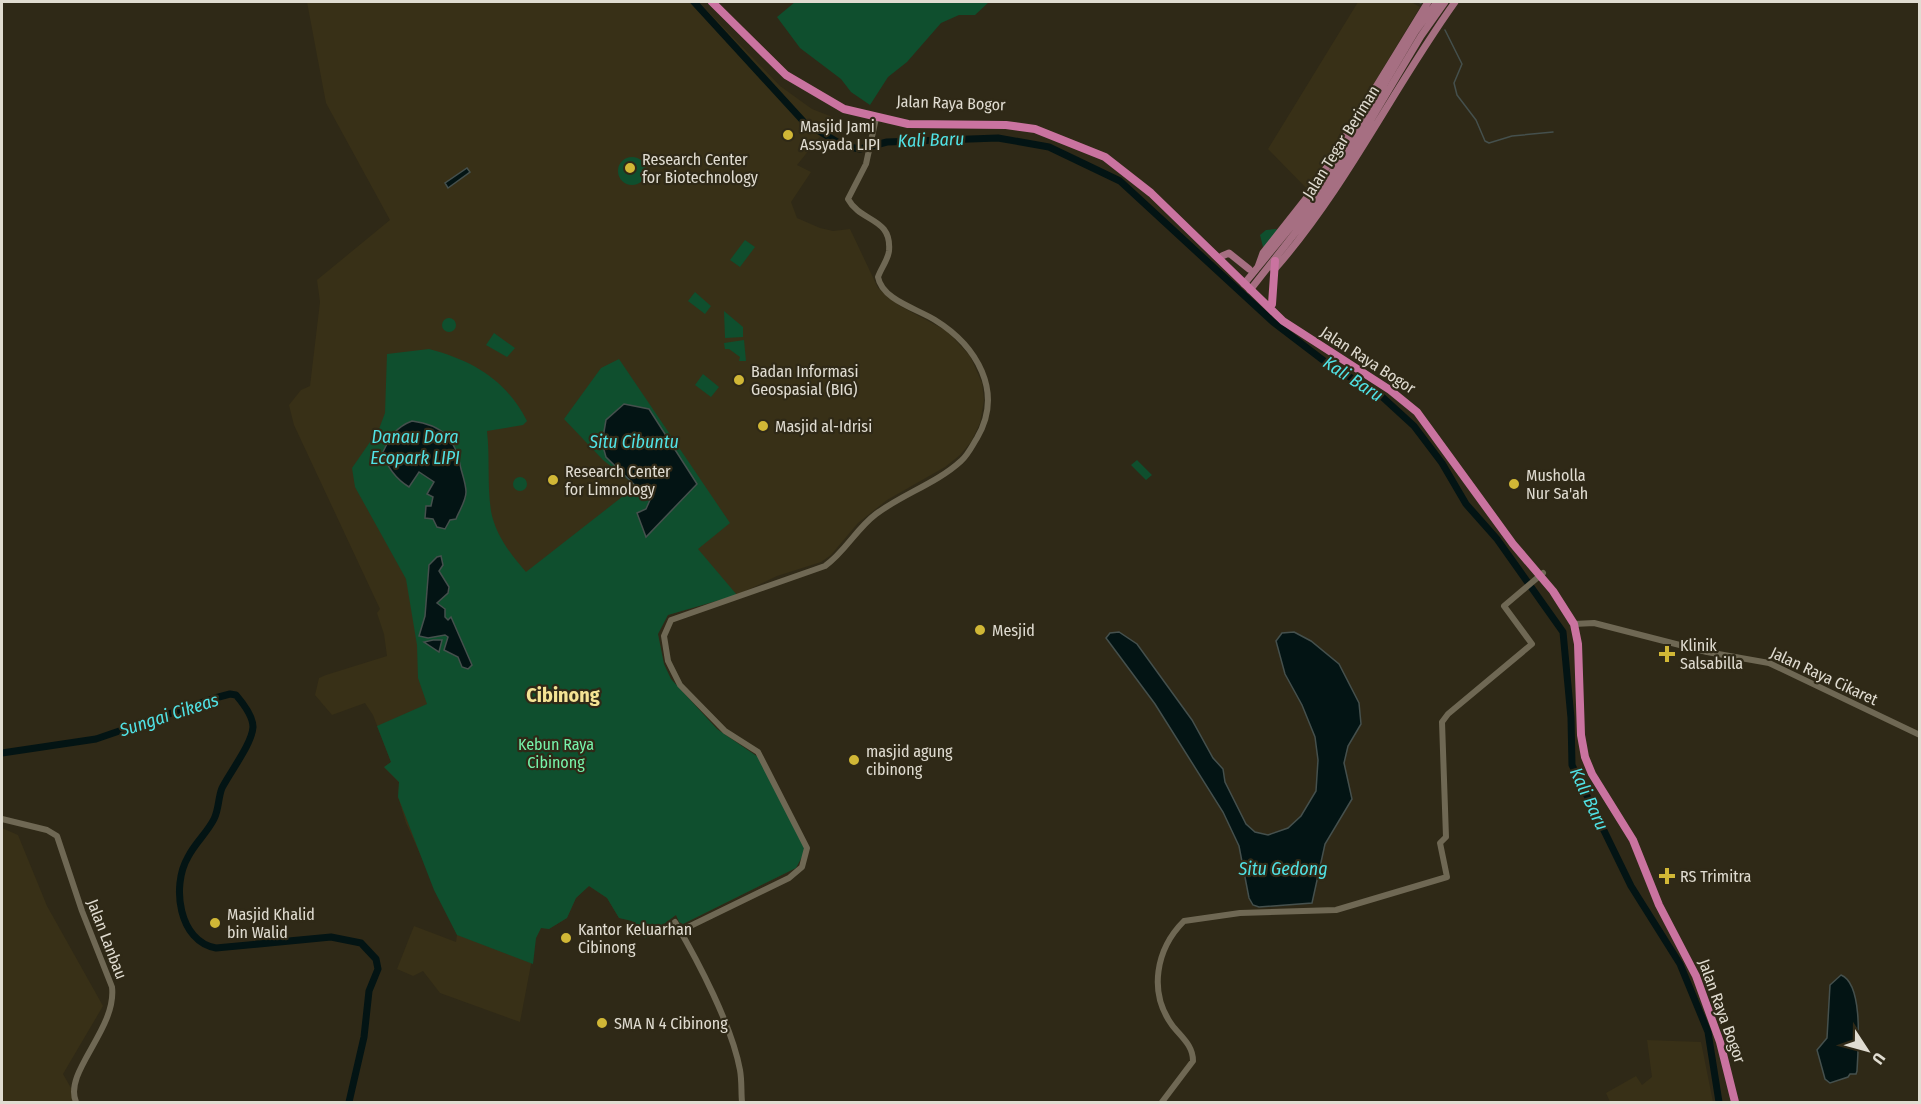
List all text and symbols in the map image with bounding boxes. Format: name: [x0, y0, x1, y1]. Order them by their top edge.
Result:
street label: Jalan Tegar Beriman: [1299, 82, 1383, 202]
street label: Jalan Raya Bogor: [896, 92, 1006, 114]
place label: Masjid Jami Assyada LIPI: [800, 117, 880, 154]
marker: Masjid Jami Assyada LIPI: [781, 128, 795, 142]
water label: Kali Baru: [897, 128, 965, 152]
place label: Research Center for Biotechnology: [642, 150, 759, 187]
marker: Research Center for Biotechnology: [623, 161, 637, 175]
street label: Jalan Raya Bogor: [1317, 322, 1419, 398]
water label: Kali Baru: [1319, 352, 1387, 406]
place label: Badan Informasi Geospasial (BIG): [751, 362, 858, 399]
marker: Badan Informasi Geospasial (BIG): [732, 373, 746, 387]
place label: Masjid al-Idrisi: [775, 417, 872, 436]
marker: Masjid al-Idrisi: [756, 419, 770, 433]
water label: Danau Dora Ecopark LIPI: [370, 426, 460, 469]
water label: Situ Cibuntu: [588, 431, 679, 453]
place label: Research Center for Limnology: [565, 462, 671, 499]
place label: Musholla Nur Sa'ah: [1526, 466, 1588, 503]
marker: Research Center for Limnology: [546, 473, 560, 487]
marker: Musholla Nur Sa'ah: [1507, 477, 1521, 491]
place label: Mesjid: [992, 621, 1035, 640]
marker: Mesjid: [973, 623, 987, 637]
place label: Klinik Salsabilla: [1680, 636, 1743, 673]
street label: Jalan Raya Cikaret: [1767, 643, 1881, 710]
marker: Klinik Salsabilla: [1658, 645, 1676, 663]
district label: Cibinong: [526, 683, 600, 707]
water label: Sungai Cikeas: [116, 689, 222, 742]
park label: Kebun Raya Cibinong: [518, 735, 594, 772]
place label: masjid agung cibinong: [866, 742, 953, 779]
marker: masjid agung cibinong: [847, 753, 861, 767]
water label: Kali Baru: [1565, 764, 1613, 834]
water label: Situ Gedong: [1237, 858, 1328, 880]
marker: RS Trimitra: [1658, 867, 1676, 885]
place label: RS Trimitra: [1680, 867, 1752, 886]
street label: Jalan Lanbau: [83, 896, 131, 982]
place label: Masjid Khalid bin Walid: [227, 905, 315, 942]
marker: Masjid Khalid bin Walid: [208, 916, 222, 930]
place label: Kantor Keluarhan Cibinong: [578, 920, 692, 957]
marker: Kantor Keluarhan Cibinong: [559, 931, 573, 945]
street label: Jalan Raya Bogor: [1694, 956, 1750, 1066]
place label: SMA N 4 Cibinong: [614, 1014, 728, 1033]
marker: SMA N 4 Cibinong: [595, 1016, 609, 1030]
north arrow: [1837, 1020, 1897, 1080]
text: U: [1868, 1049, 1889, 1068]

